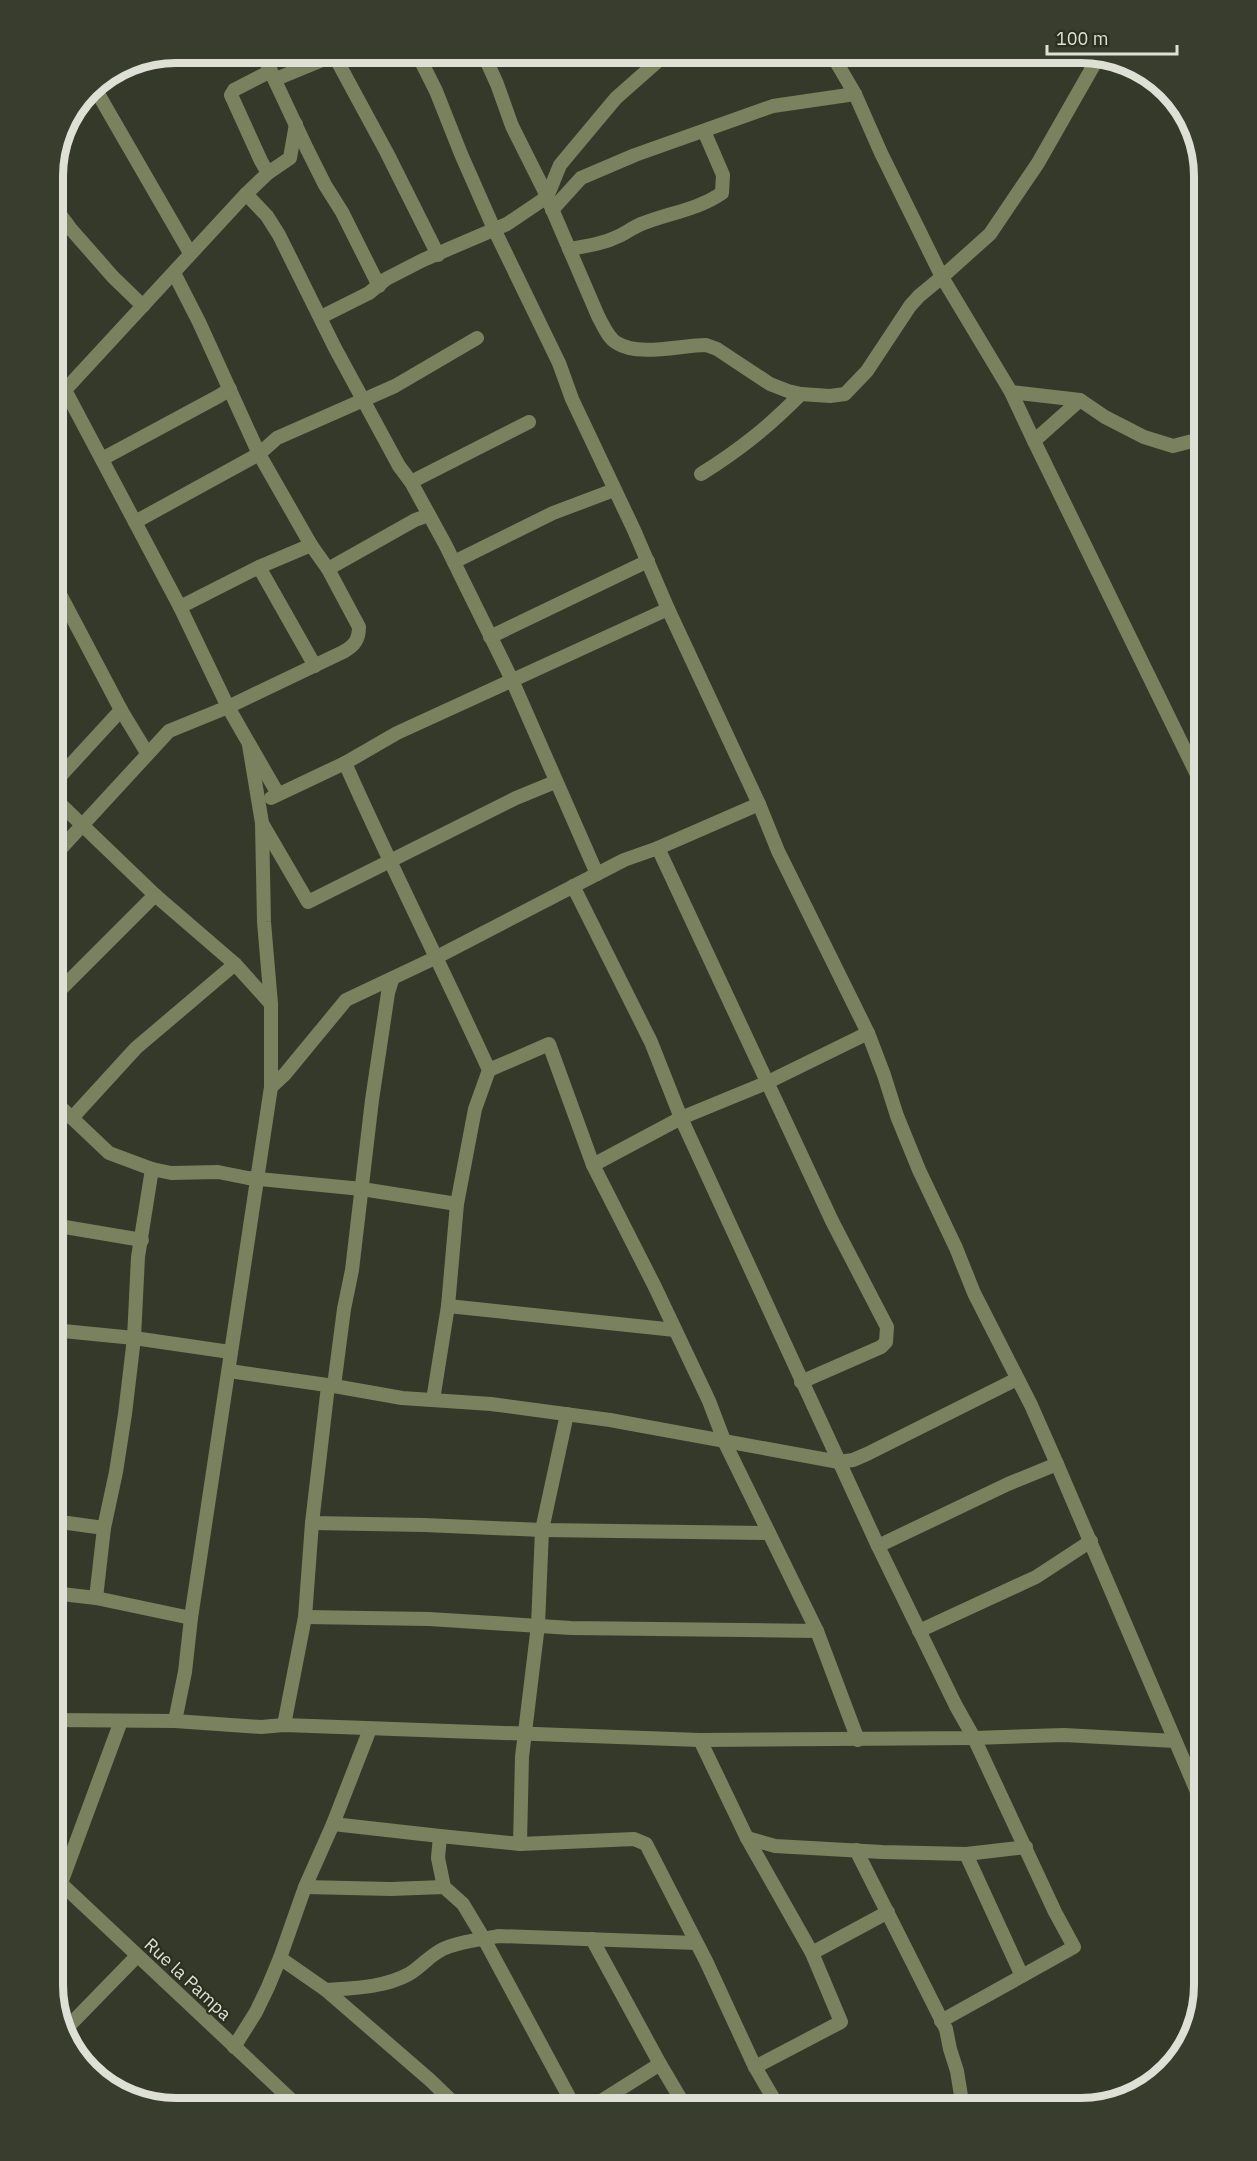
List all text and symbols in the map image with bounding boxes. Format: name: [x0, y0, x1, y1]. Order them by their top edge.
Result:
scale bar: [1047, 18, 1178, 56]
text: 100 m: [1056, 27, 1108, 50]
street label: Rue la Pampa: [140, 1933, 237, 2025]

